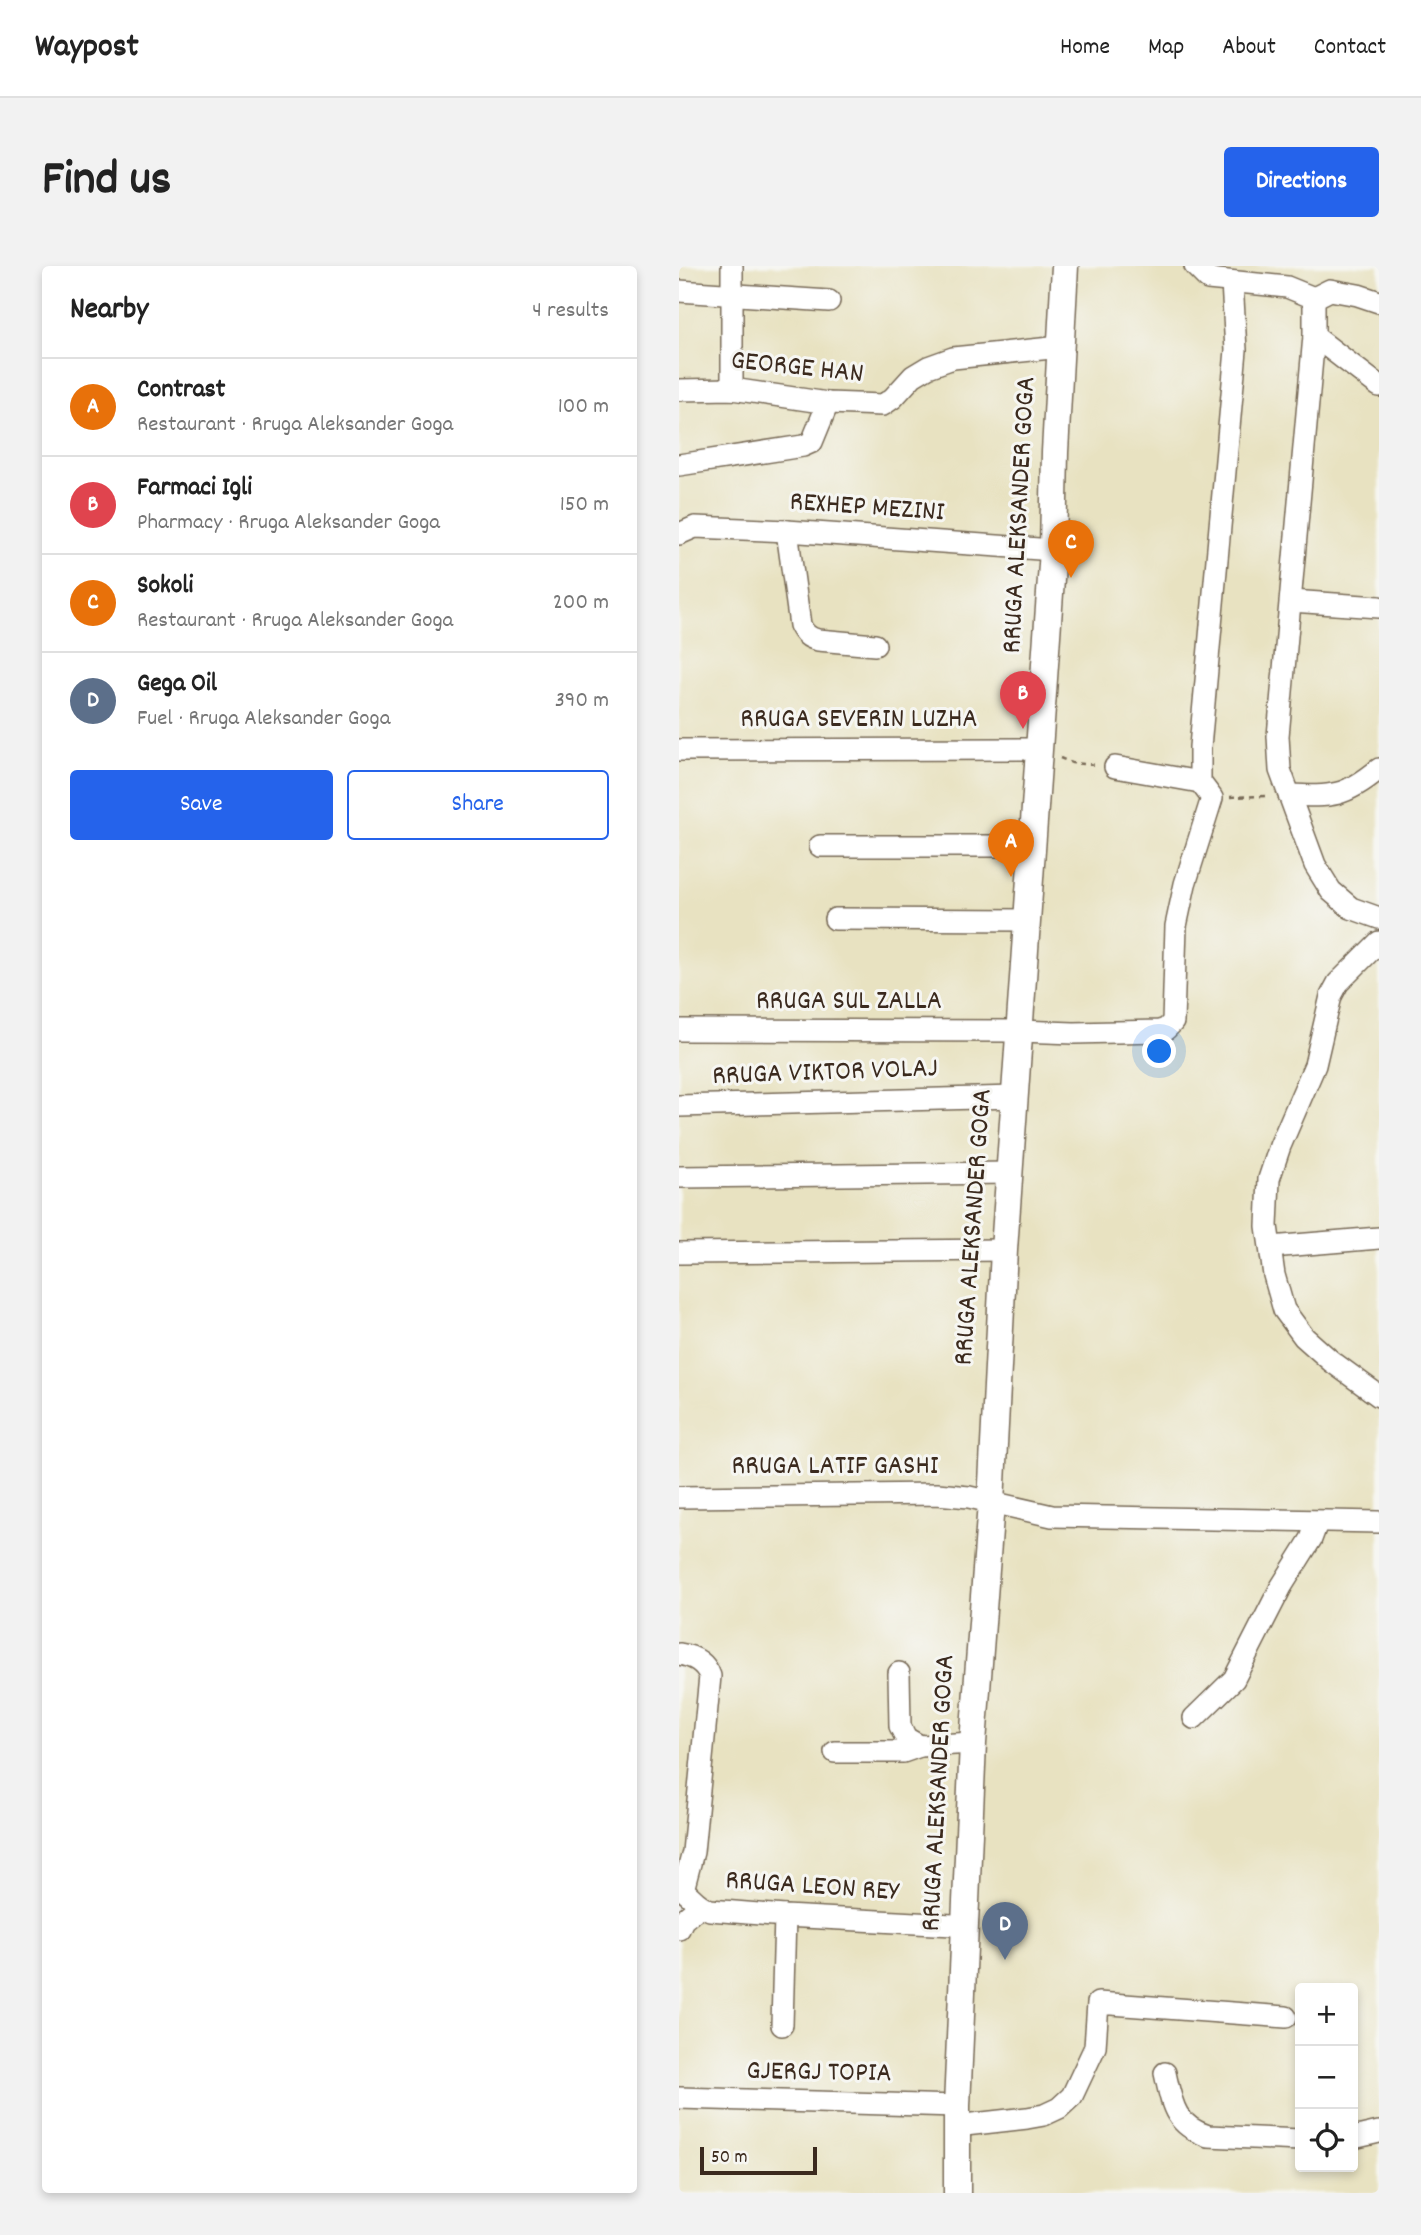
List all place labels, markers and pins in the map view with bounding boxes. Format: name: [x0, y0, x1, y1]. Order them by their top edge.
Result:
pin: C: [1048, 520, 1094, 578]
pin: B: [1000, 671, 1046, 729]
pin: A: [988, 819, 1034, 877]
pin: D: [982, 1902, 1028, 1960]

